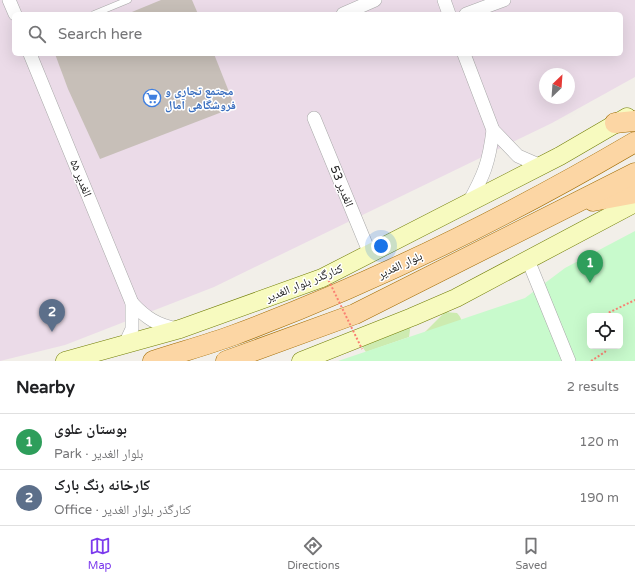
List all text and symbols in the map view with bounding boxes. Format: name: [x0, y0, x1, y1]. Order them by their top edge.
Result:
search box: [12, 12, 623, 56]
icon: search: [26, 23, 48, 45]
text: Search here: [58, 25, 142, 43]
north arrow: [539, 68, 575, 104]
place label: مجتمع تجاری و فروشگاهی آمال: [165, 84, 236, 113]
supermarket icon: مجتمع تجاری و فروشگاهی آمال: [142, 88, 162, 108]
street label: الغدیر ۵۵: [67, 157, 95, 199]
street label: الغدیر 53: [327, 163, 357, 209]
your location: [371, 236, 391, 256]
street label: بلوار الغدیر: [375, 249, 425, 282]
pin: 1: [577, 250, 603, 283]
street label: کنارگذر بلوار الغدیر: [262, 261, 345, 306]
pin: 2: [39, 299, 65, 332]
map controls: [587, 313, 623, 349]
button: locate: [587, 313, 623, 349]
text: Nearby: [16, 377, 75, 398]
text: 2 results: [567, 379, 619, 395]
text: بوستان علوی: [54, 420, 127, 438]
text: 1: [25, 434, 33, 450]
text: 120 m: [579, 434, 619, 450]
text: Park · بلوار الغدیر: [54, 446, 143, 462]
text: کارخانه رنگ بارک: [54, 476, 150, 494]
text: 2: [25, 490, 33, 506]
text: 190 m: [579, 490, 619, 506]
text: Office · کنارگذر بلوار الغدیر: [54, 502, 191, 518]
tab: Map: [88, 535, 112, 572]
tab: Directions: [287, 535, 340, 572]
tab: Saved: [515, 535, 547, 572]

